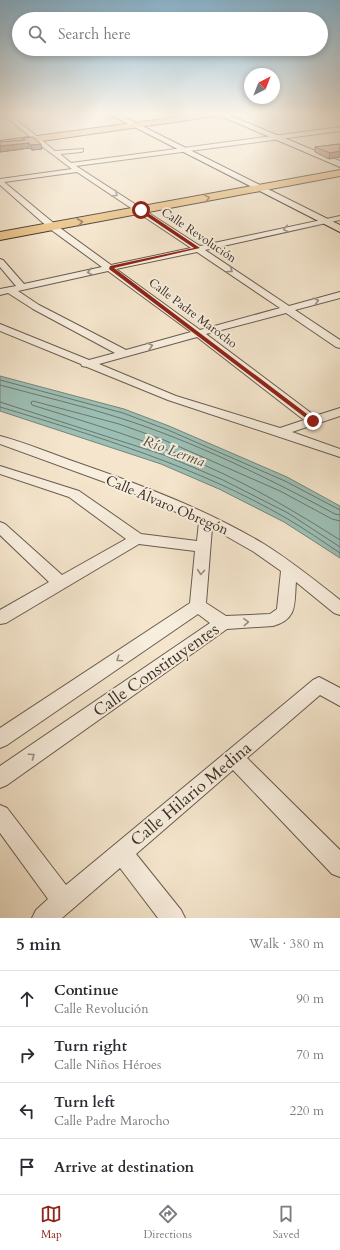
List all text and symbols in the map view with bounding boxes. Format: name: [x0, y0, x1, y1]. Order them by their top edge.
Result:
search box: [12, 12, 328, 56]
icon: search: [26, 23, 48, 45]
text: Search here: [58, 24, 131, 44]
north arrow: [244, 68, 280, 104]
one-way arrow: [111, 189, 118, 197]
one-way arrow: [204, 194, 211, 202]
route start: [132, 201, 150, 219]
street label: Calle Revolución: [158, 204, 240, 266]
one-way arrow: [76, 218, 83, 226]
one-way arrow: [283, 225, 289, 233]
one-way arrow: [226, 265, 233, 273]
one-way arrow: [87, 268, 94, 276]
street label: Calle Padre Marocho: [146, 274, 241, 352]
one-way arrow: [312, 297, 319, 306]
one-way arrow: [146, 342, 153, 351]
route end: [304, 412, 322, 430]
water label: Río Lerma: [140, 431, 208, 472]
street label: Calle Álvaro Obregón: [103, 471, 231, 539]
one-way arrow: [197, 569, 206, 575]
one-way arrow: [243, 617, 249, 626]
street label: Calle Constituyentes: [88, 618, 224, 722]
one-way arrow: [116, 654, 123, 662]
street label: Calle Hilario Medina: [126, 736, 257, 851]
one-way arrow: [28, 753, 35, 761]
text: 5 min: [16, 933, 61, 956]
text: Walk · 380 m: [249, 935, 324, 953]
text: Continue: [54, 980, 119, 1000]
icon: ahead: [16, 988, 38, 1010]
text: 90 m: [296, 990, 324, 1008]
text: Calle Revolución: [54, 1000, 149, 1018]
text: Turn right: [54, 1036, 127, 1056]
icon: right: [16, 1044, 38, 1066]
text: 70 m: [296, 1046, 324, 1064]
text: Calle Niños Héroes: [54, 1056, 161, 1074]
text: Turn left: [54, 1092, 115, 1112]
icon: left: [16, 1100, 38, 1122]
text: 220 m: [290, 1102, 324, 1120]
text: Calle Padre Marocho: [54, 1112, 170, 1130]
icon: arrive: [16, 1156, 38, 1178]
text: Arrive at destination: [54, 1157, 194, 1177]
tab: Map: [40, 1203, 62, 1242]
tab: Directions: [143, 1203, 192, 1242]
tab: Saved: [273, 1203, 300, 1242]

